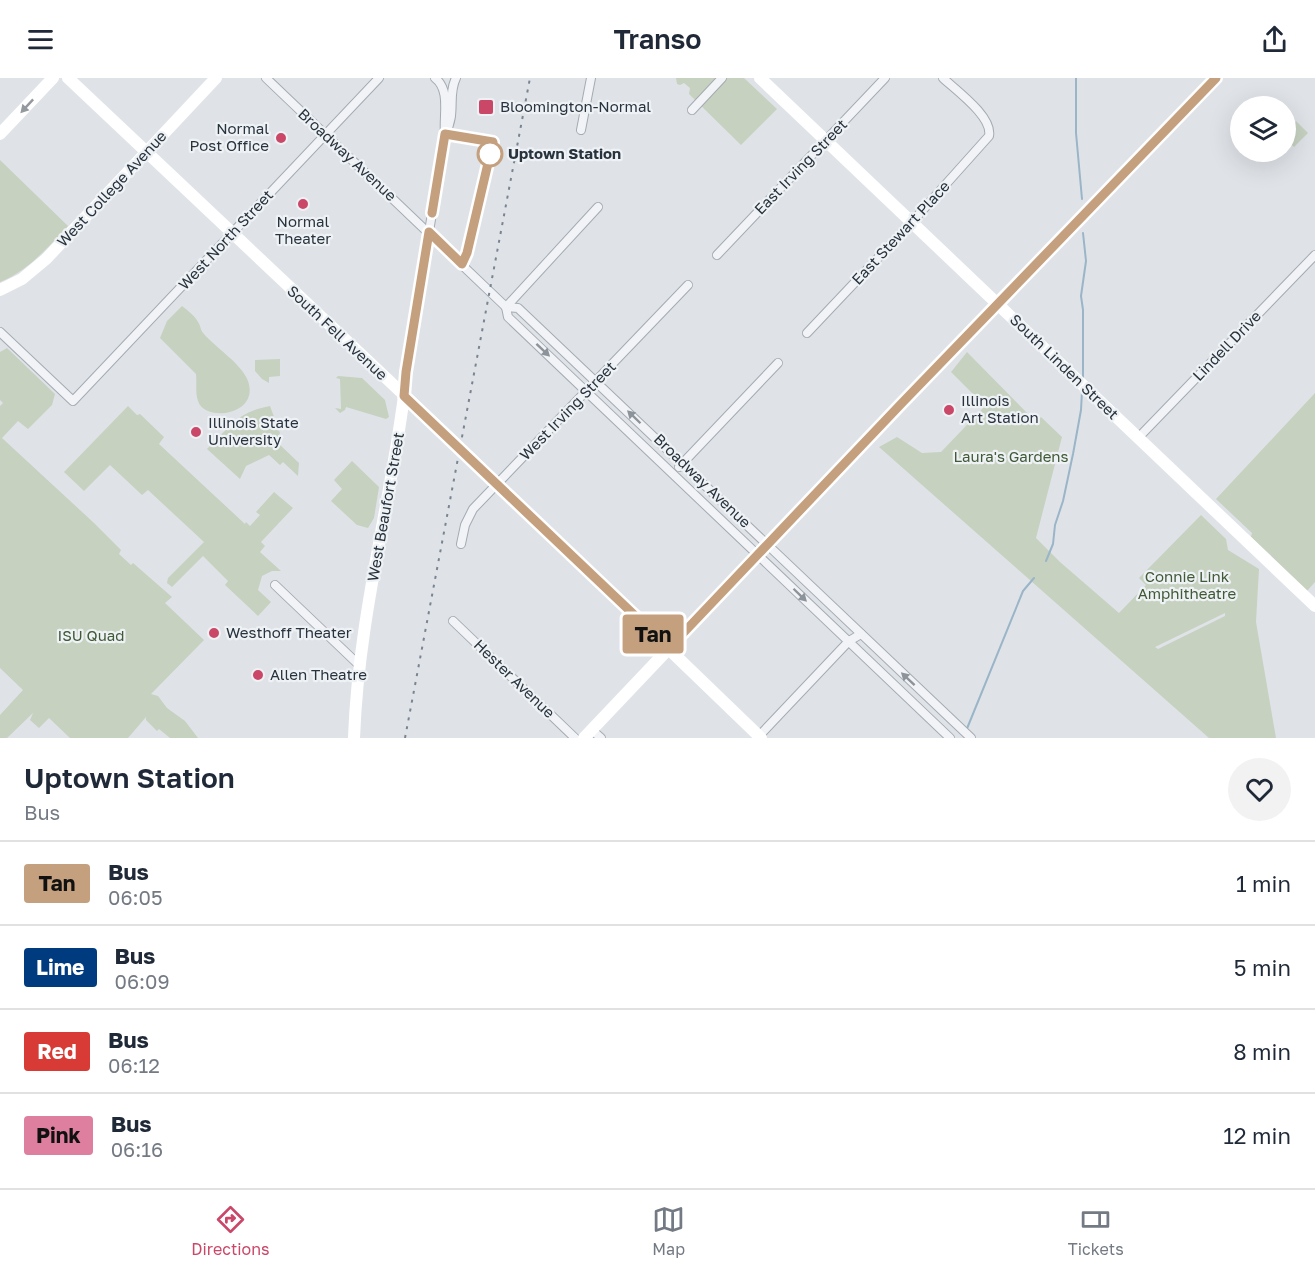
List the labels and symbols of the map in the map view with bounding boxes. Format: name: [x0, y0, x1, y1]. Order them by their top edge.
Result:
place label: Bloomington-Normal: [500, 97, 651, 115]
marker: Bloomington-Normal: [477, 98, 495, 116]
one-way arrow: [20, 99, 34, 113]
street label: Broadway Avenue: [295, 104, 401, 205]
street label: East Irving Street: [750, 115, 850, 218]
place label: Normal Post Office: [190, 119, 269, 154]
street label: West College Avenue: [53, 126, 170, 250]
marker: Normal Post Office: [274, 131, 288, 145]
marker: Uptown Station: [477, 141, 503, 167]
place label: Uptown Station: [508, 144, 621, 162]
street label: East Stewart Place: [848, 177, 953, 288]
street label: West North Street: [174, 186, 276, 293]
marker: Normal Theater: [296, 197, 310, 211]
place label: Normal Theater: [275, 212, 331, 247]
street label: South Fell Avenue: [284, 281, 392, 384]
street label: Lindell Drive: [1188, 306, 1264, 384]
street label: South Linden Street: [1007, 310, 1123, 423]
one-way arrow: [535, 343, 550, 357]
street label: West Irving Street: [516, 357, 619, 463]
place label: Illinois Art Station: [961, 391, 1039, 426]
marker: Illinois Art Station: [942, 403, 956, 417]
one-way arrow: [627, 411, 642, 424]
place label: Illinois State University: [208, 413, 299, 448]
marker: Illinois State University: [189, 425, 203, 439]
street label: Broadway Avenue: [651, 429, 755, 531]
street label: West Beaufort Street: [363, 431, 407, 583]
park label: Laura's Gardens: [953, 447, 1069, 465]
park label: Connie Link Amphitheatre: [1138, 567, 1237, 602]
one-way arrow: [792, 588, 807, 601]
line badge: Tan: [618, 614, 688, 654]
place label: Westhoff Theater: [226, 623, 352, 641]
park label: ISU Quad: [58, 626, 124, 644]
marker: Westhoff Theater: [207, 626, 221, 640]
street label: Hester Avenue: [471, 635, 559, 722]
place label: Allen Theatre: [270, 665, 367, 683]
marker: Allen Theatre: [251, 668, 265, 682]
one-way arrow: [902, 672, 916, 686]

